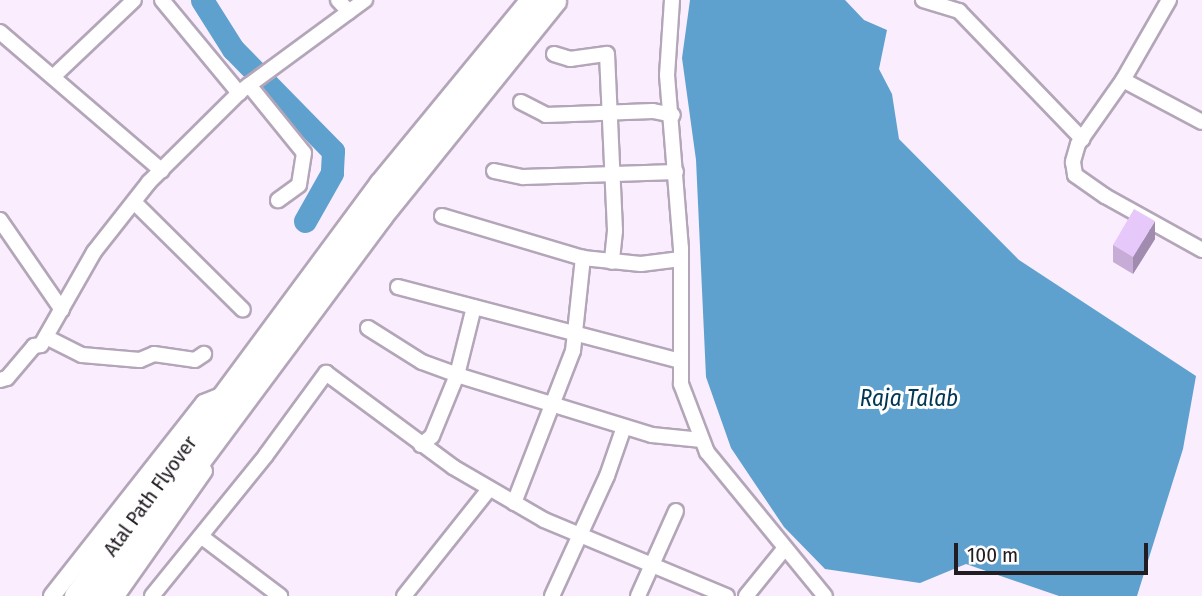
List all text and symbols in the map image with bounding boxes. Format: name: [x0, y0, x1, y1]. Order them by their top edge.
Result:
water label: Raja Talab: [860, 384, 958, 412]
street label: Atal Path Flyover: [98, 431, 202, 561]
scale bar: [957, 530, 1151, 574]
text: 100 m: [967, 542, 1018, 568]

